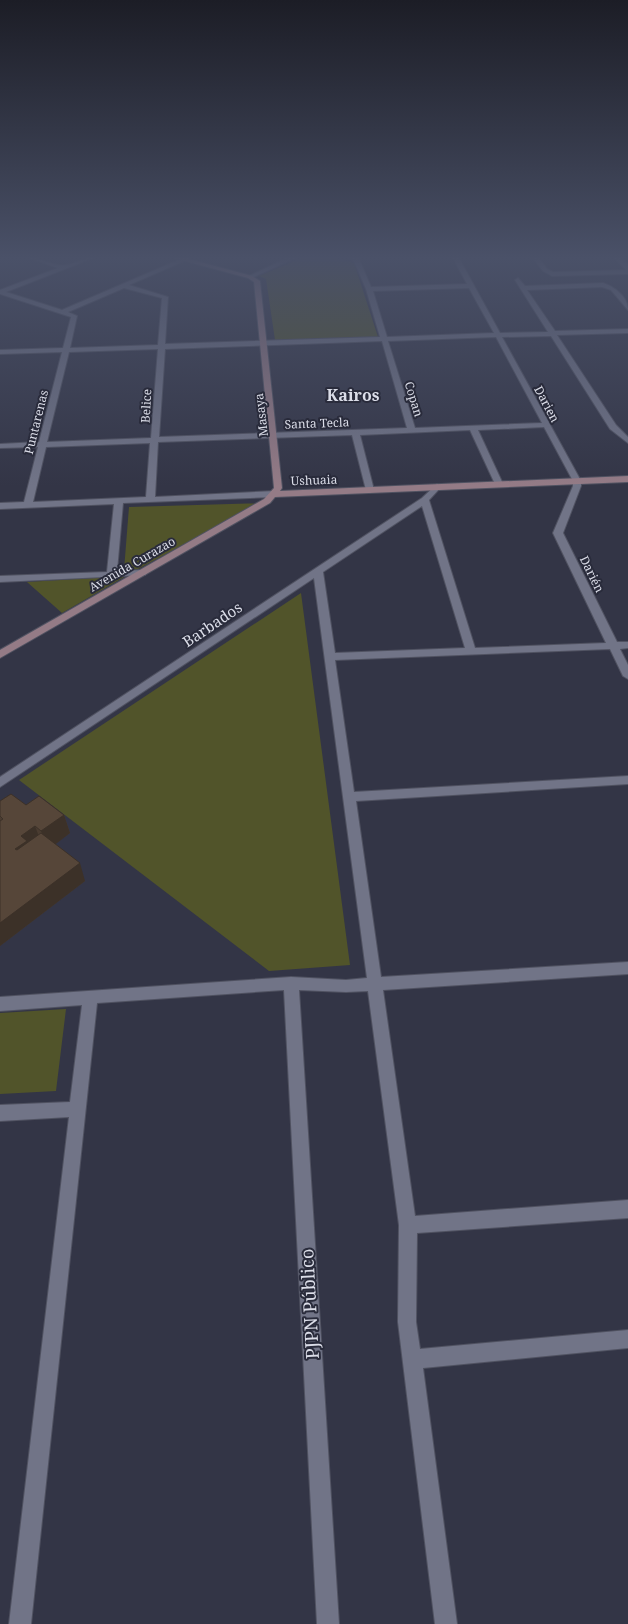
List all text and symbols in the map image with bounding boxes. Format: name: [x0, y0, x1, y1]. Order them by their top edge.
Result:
street label: Copan: [401, 379, 427, 419]
street label: Darien: [530, 383, 564, 425]
district label: Kairos: [327, 384, 380, 406]
street label: Puntarenas: [20, 388, 52, 456]
street label: Belice: [137, 389, 155, 423]
street label: Masaya: [250, 392, 272, 438]
street label: Santa Tecla: [284, 413, 350, 433]
street label: Ushuaia: [290, 471, 338, 489]
street label: Avenida Curazao: [86, 532, 178, 596]
street label: Darién: [576, 553, 608, 596]
street label: Barbados: [178, 597, 246, 651]
street label: PJPN Público: [294, 1248, 324, 1360]

